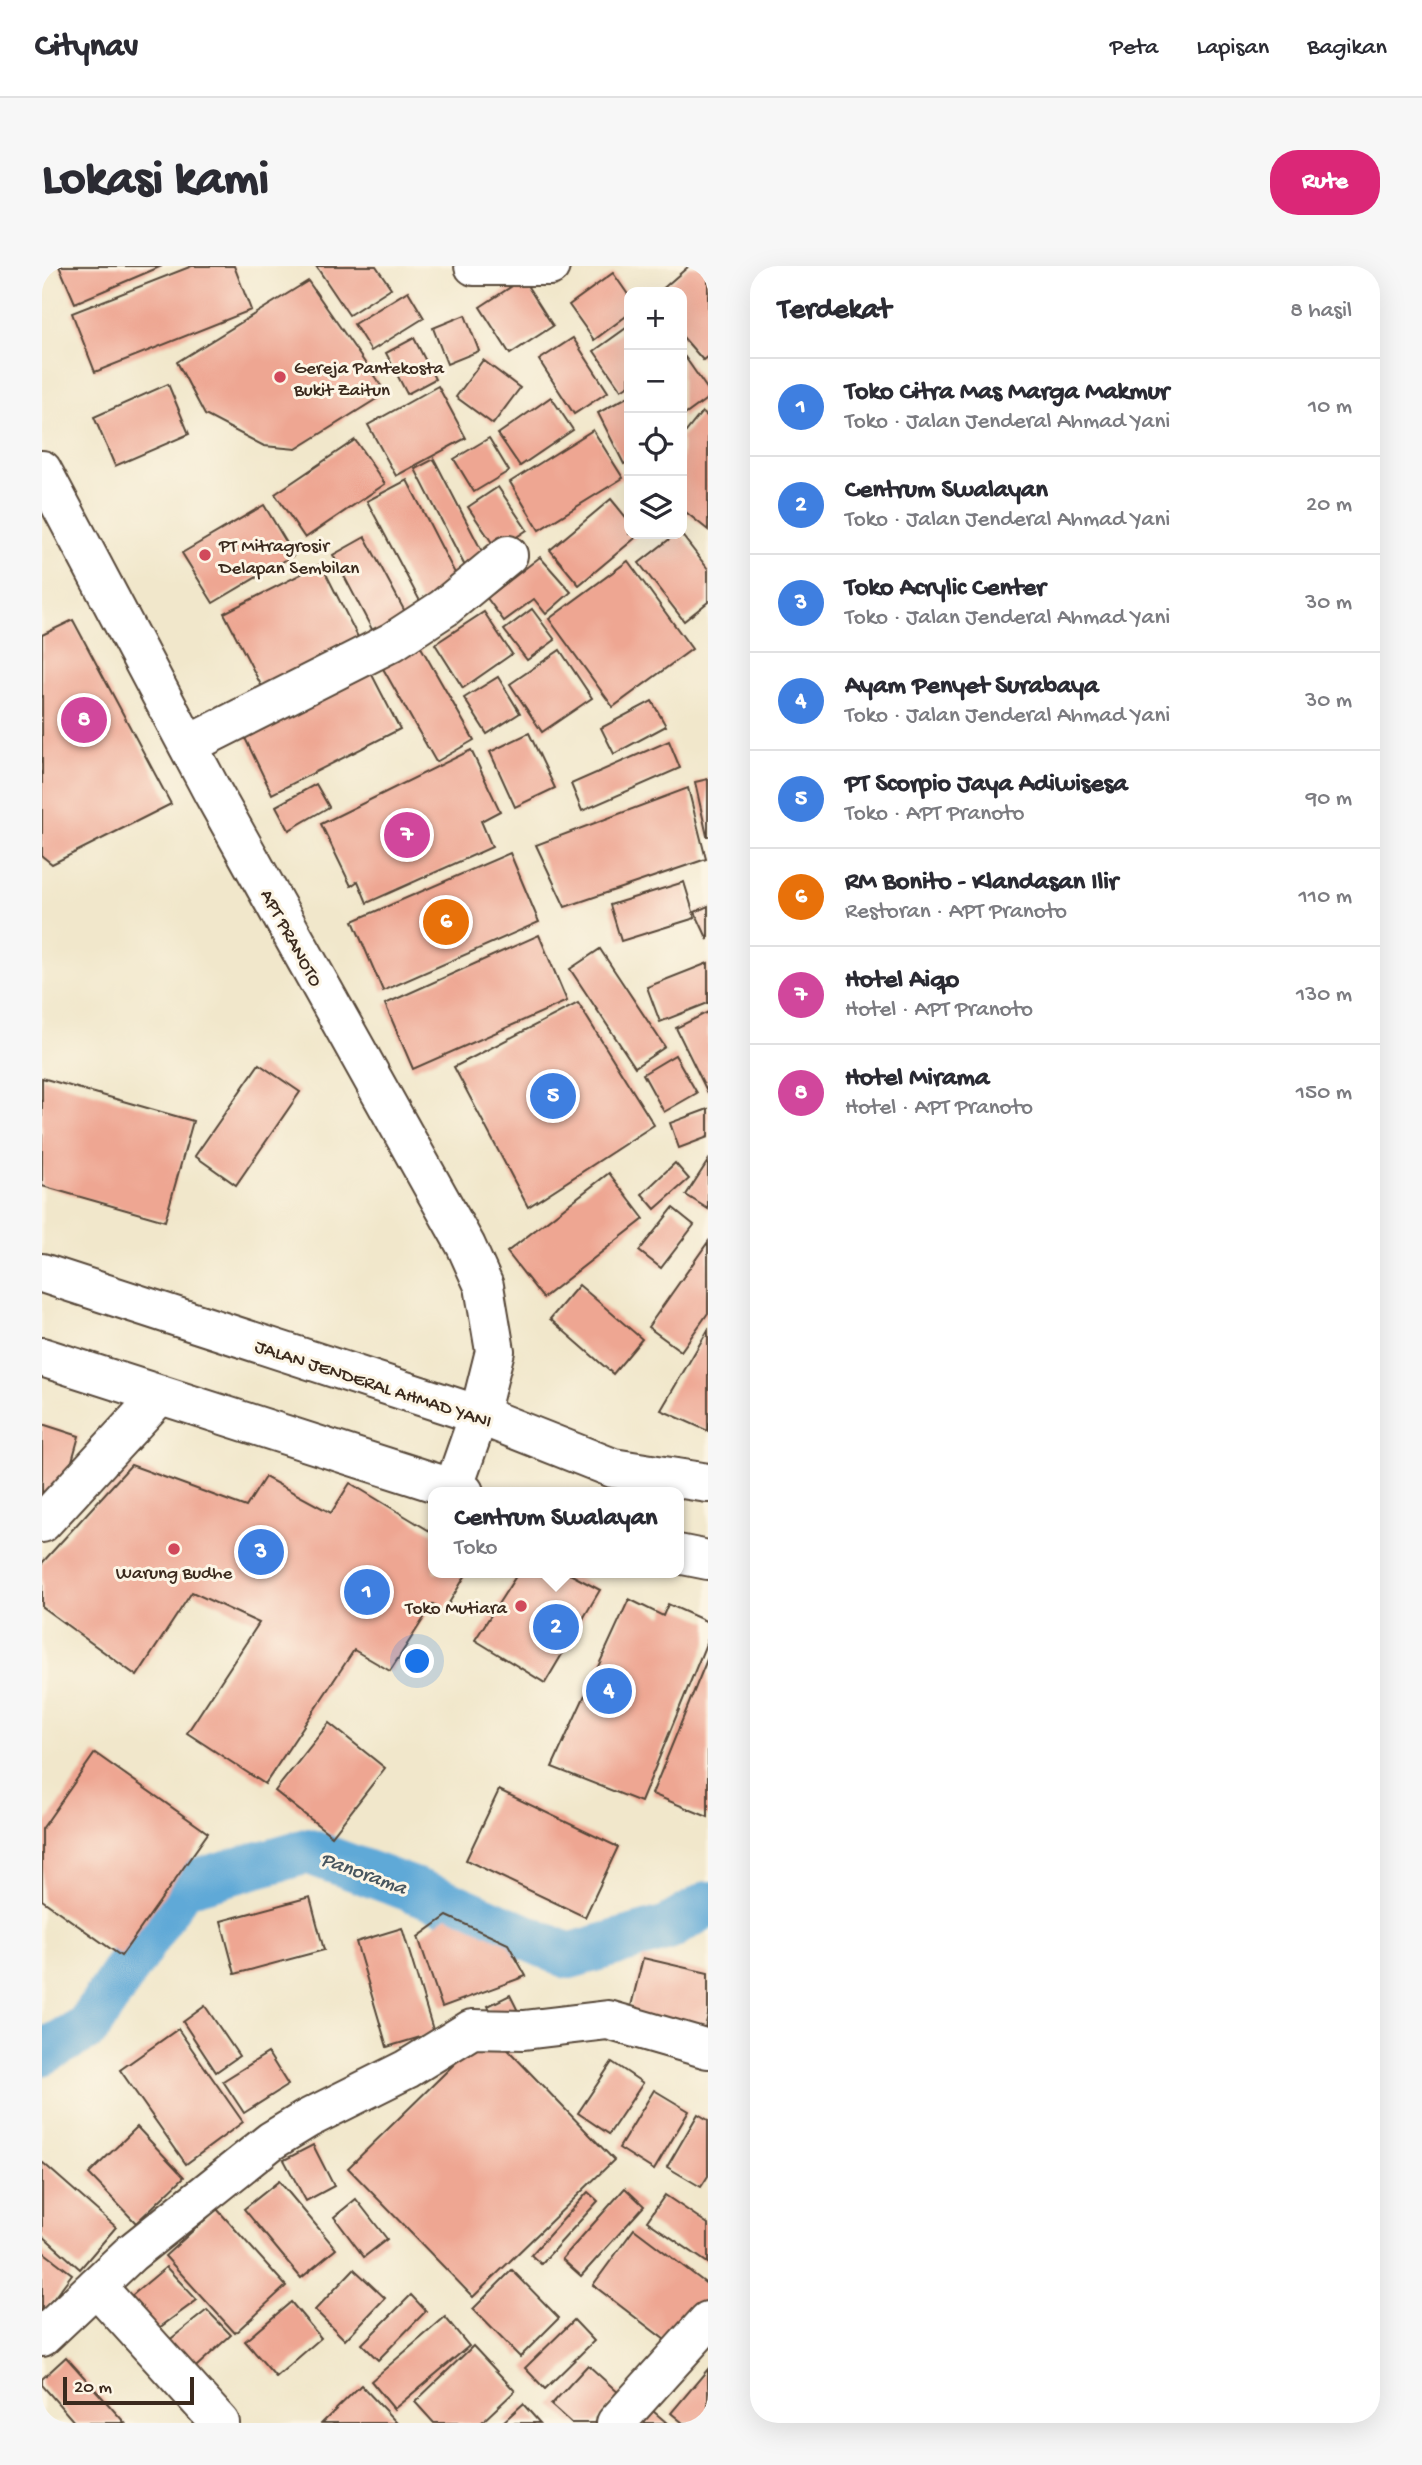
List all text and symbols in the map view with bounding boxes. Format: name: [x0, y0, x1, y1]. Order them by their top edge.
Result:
text: Citynav: [35, 29, 138, 67]
text: Peta: [1110, 34, 1158, 63]
text: Lapisan: [1196, 34, 1269, 63]
text: Bagikan: [1307, 34, 1387, 63]
button: Rute: [1270, 150, 1380, 215]
text: Lokasi kami: [42, 153, 269, 211]
map controls: [624, 287, 687, 539]
button: +: [624, 287, 687, 350]
text: Terdekat: [778, 294, 891, 329]
text: 8 hasil: [1290, 298, 1352, 325]
button: −: [624, 350, 687, 413]
place label: Gereja Pantekosta Bukit Zaitun: [293, 358, 446, 403]
marker: Gereja Pantekosta Bukit Zaitun: [272, 369, 288, 385]
text: Toko Citra Mas Marga Makmur: [845, 378, 1169, 409]
text: 1: [796, 394, 806, 421]
text: 10 m: [1308, 394, 1352, 421]
text: Toko · Jalan Jenderal Ahmad Yani: [845, 409, 1170, 436]
button: locate: [624, 413, 687, 476]
button: layers: [624, 476, 687, 539]
text: Centrum Swalayan: [845, 476, 1048, 507]
text: 2: [795, 492, 807, 519]
text: 20 m: [1306, 492, 1352, 519]
text: Toko · Jalan Jenderal Ahmad Yani: [845, 507, 1170, 534]
place label: PT Mitragrosir Delapan Sembilan: [217, 536, 359, 581]
marker: PT Mitragrosir Delapan Sembilan: [197, 547, 213, 563]
text: Toko Acrylic Center: [845, 574, 1045, 605]
text: 3: [795, 590, 807, 617]
text: 30 m: [1305, 590, 1352, 617]
text: Toko · Jalan Jenderal Ahmad Yani: [845, 605, 1170, 632]
text: Ayam Penyet Surabaya: [845, 672, 1099, 703]
text: 4: [796, 688, 806, 715]
text: 30 m: [1305, 688, 1352, 715]
pin: 8: [61, 694, 107, 746]
text: Toko · Jalan Jenderal Ahmad Yani: [845, 703, 1170, 730]
text: PT Scorpio Jaya Adiwisesa: [845, 770, 1128, 801]
text: 5: [795, 786, 807, 813]
text: 90 m: [1306, 786, 1352, 813]
text: Toko · APT Pranoto: [845, 801, 1024, 828]
pin: 7: [384, 809, 430, 861]
text: RM Bonito - Klandasan Ilir: [845, 868, 1118, 899]
text: 6: [795, 884, 807, 911]
text: 110 m: [1299, 884, 1352, 911]
street label: APT PRANOTO: [254, 886, 326, 992]
pin: 6: [423, 896, 469, 948]
text: Restoran · APT Pranoto: [845, 899, 1067, 926]
text: Hotel Aiqo: [845, 966, 959, 997]
text: 7: [795, 982, 807, 1009]
text: 130 m: [1296, 982, 1352, 1009]
text: Hotel · APT Pranoto: [845, 997, 1033, 1024]
text: Hotel Mirama: [845, 1064, 989, 1095]
pin: 5: [530, 1070, 576, 1122]
text: 8: [795, 1080, 807, 1107]
text: 150 m: [1296, 1080, 1352, 1107]
text: Hotel · APT Pranoto: [845, 1095, 1033, 1122]
street label: JALAN JENDERAL AHMAD YANI: [252, 1336, 494, 1435]
popup: [428, 1487, 684, 1578]
text: Centrum Swalayan: [455, 1504, 657, 1535]
pin: 3: [238, 1526, 284, 1578]
text: Toko: [455, 1535, 498, 1562]
marker: Warung Budhe: [166, 1541, 182, 1557]
place label: Warung Budhe: [116, 1563, 232, 1586]
pin: 1: [344, 1566, 390, 1618]
place label: Toko Mutiara: [404, 1598, 508, 1621]
marker: Toko Mutiara: [513, 1598, 529, 1614]
pin: 2: [533, 1601, 579, 1653]
your location: [400, 1644, 434, 1678]
pin: 4: [586, 1665, 632, 1717]
water label: Panorama: [316, 1848, 411, 1903]
scale bar: [63, 2374, 194, 2406]
text: 20 m: [74, 2377, 112, 2400]

